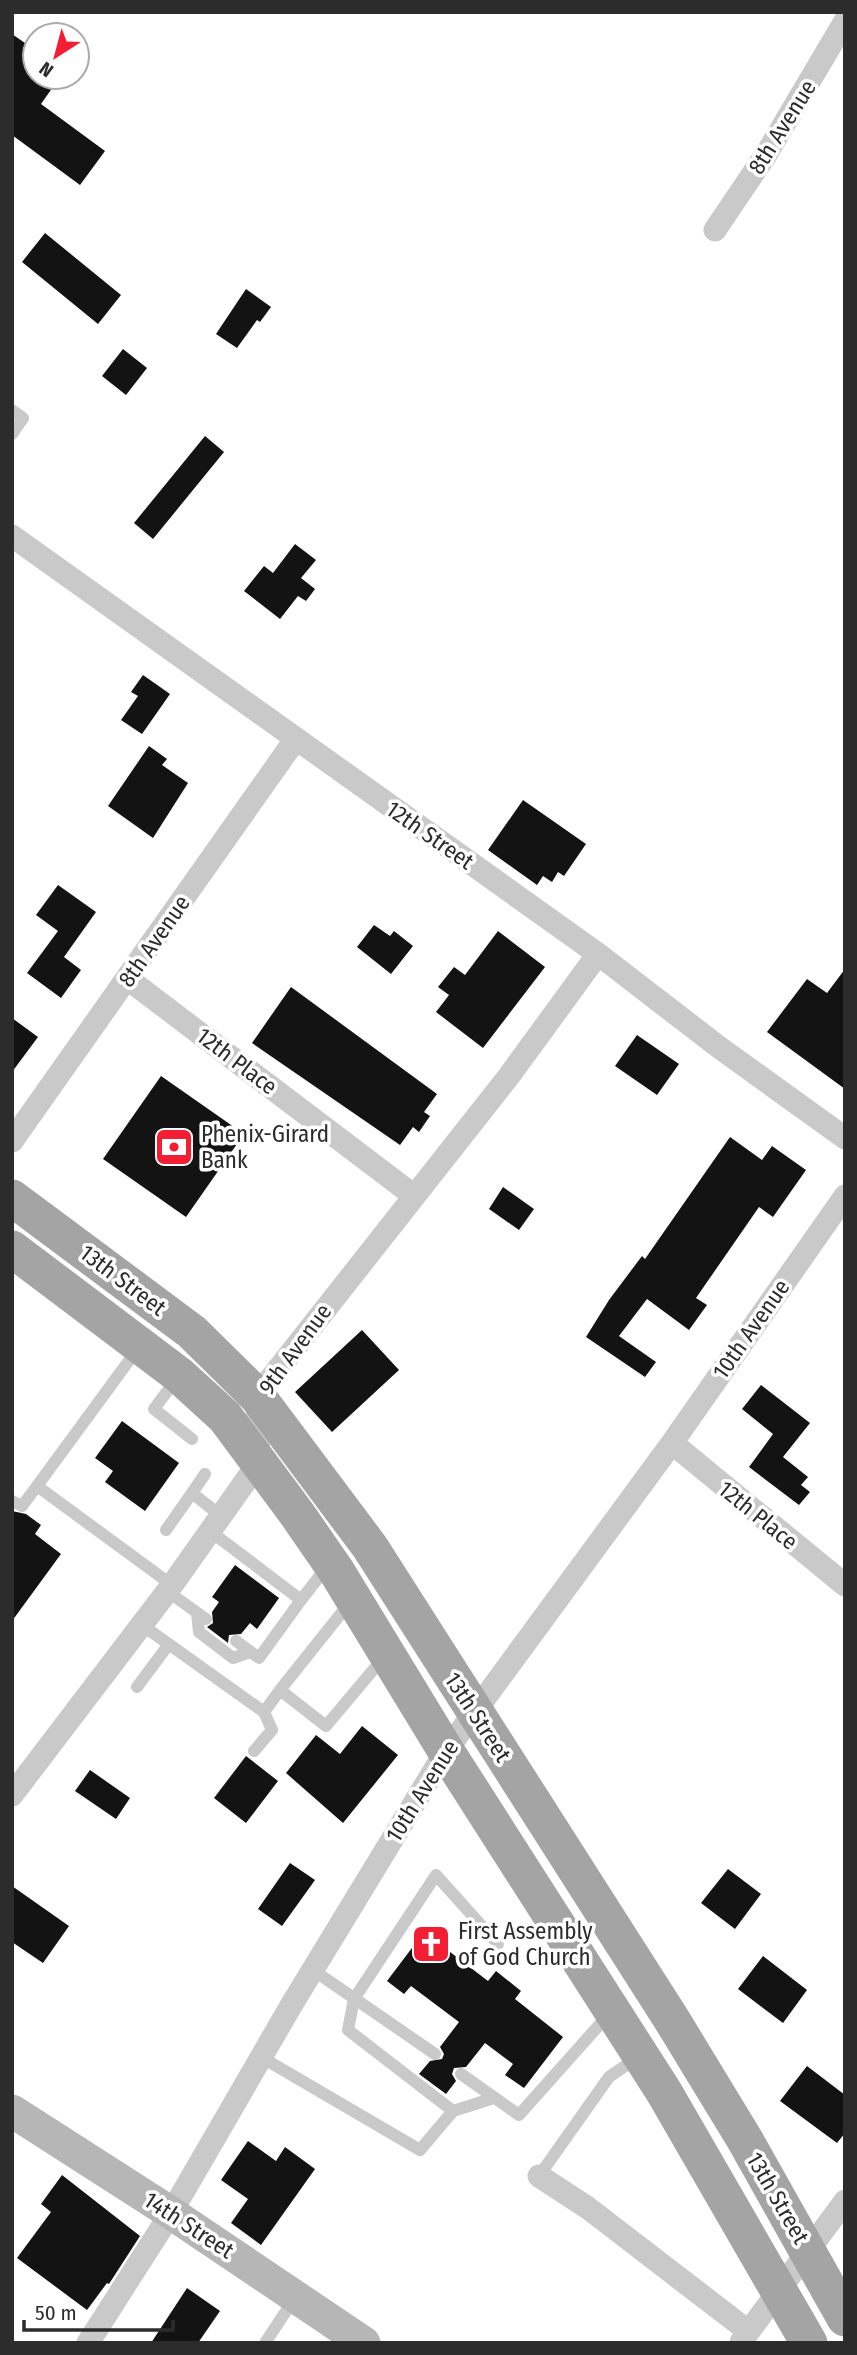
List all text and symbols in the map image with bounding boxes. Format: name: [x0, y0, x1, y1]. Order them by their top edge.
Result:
north arrow: [21, 21, 91, 91]
text: N: [35, 57, 58, 82]
street label: 8th Avenue: [742, 75, 822, 179]
street label: 12th Street: [381, 795, 480, 876]
street label: 8th Avenue: [112, 890, 196, 992]
street label: 12th Place: [191, 1022, 283, 1100]
place label: Phenix-Girard Bank: [201, 1120, 329, 1174]
bank icon: Phenix-Girard Bank: [153, 1126, 195, 1168]
street label: 13th Street: [74, 1238, 172, 1322]
street label: 10th Avenue: [707, 1274, 795, 1384]
street label: 9th Avenue: [253, 1298, 337, 1400]
street label: 12th Place: [713, 1475, 803, 1555]
street label: 13th Street: [439, 1667, 517, 1767]
street label: 10th Avenue: [380, 1735, 464, 1847]
place label: First Assembly of God Church: [458, 1917, 593, 1971]
church icon: First Assembly of God Church: [410, 1923, 452, 1965]
street label: 13th Street: [741, 2147, 816, 2249]
street label: 14th Street: [139, 2186, 240, 2265]
scale bar: [24, 2288, 173, 2332]
text: 50 m: [35, 2300, 77, 2326]

